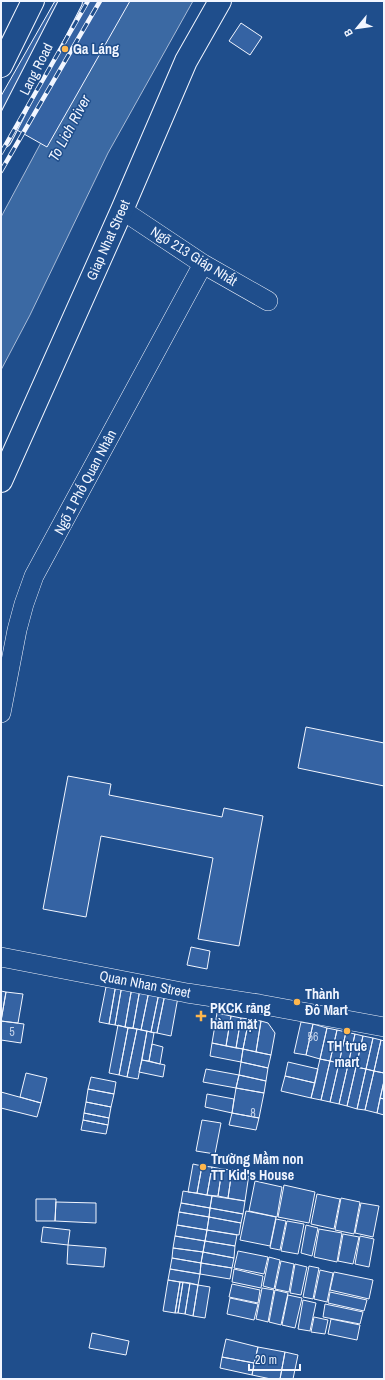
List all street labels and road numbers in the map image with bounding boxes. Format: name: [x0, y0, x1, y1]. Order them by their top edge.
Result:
street label: Lang Road: [15, 40, 57, 98]
street label: Giap Nhat Street: [82, 197, 134, 283]
street label: Ngõ 213 Giáp Nhất: [147, 222, 241, 290]
street label: Ngõ 1 Phố Quan Nhân: [50, 426, 120, 538]
street label: Quan Nhan Street: [98, 966, 192, 1002]

